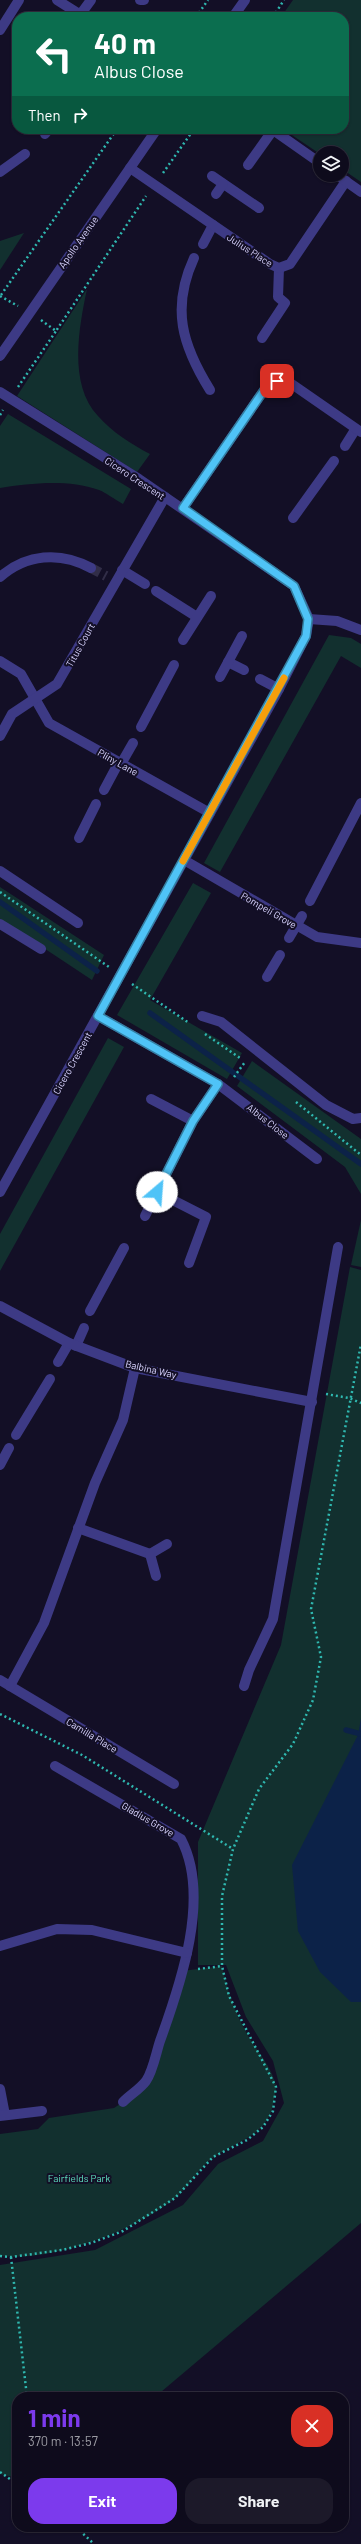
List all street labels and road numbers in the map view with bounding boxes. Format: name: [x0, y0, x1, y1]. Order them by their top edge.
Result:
street label: Apollo Avenue: [56, 214, 100, 270]
street label: Julius Place: [225, 231, 275, 269]
street label: Cicero Crescent: [103, 454, 168, 502]
street label: Titus Court: [63, 621, 97, 669]
street label: Pliny Lane: [96, 746, 140, 778]
street label: Pompeii Grove: [239, 889, 299, 931]
street label: Cicero Crescent: [50, 1029, 94, 1096]
street label: Albus Close: [245, 1101, 291, 1141]
street label: Balbina Way: [124, 1357, 178, 1381]
street label: Camilla Place: [64, 1715, 120, 1755]
street label: Gladius Grove: [120, 1799, 176, 1839]

